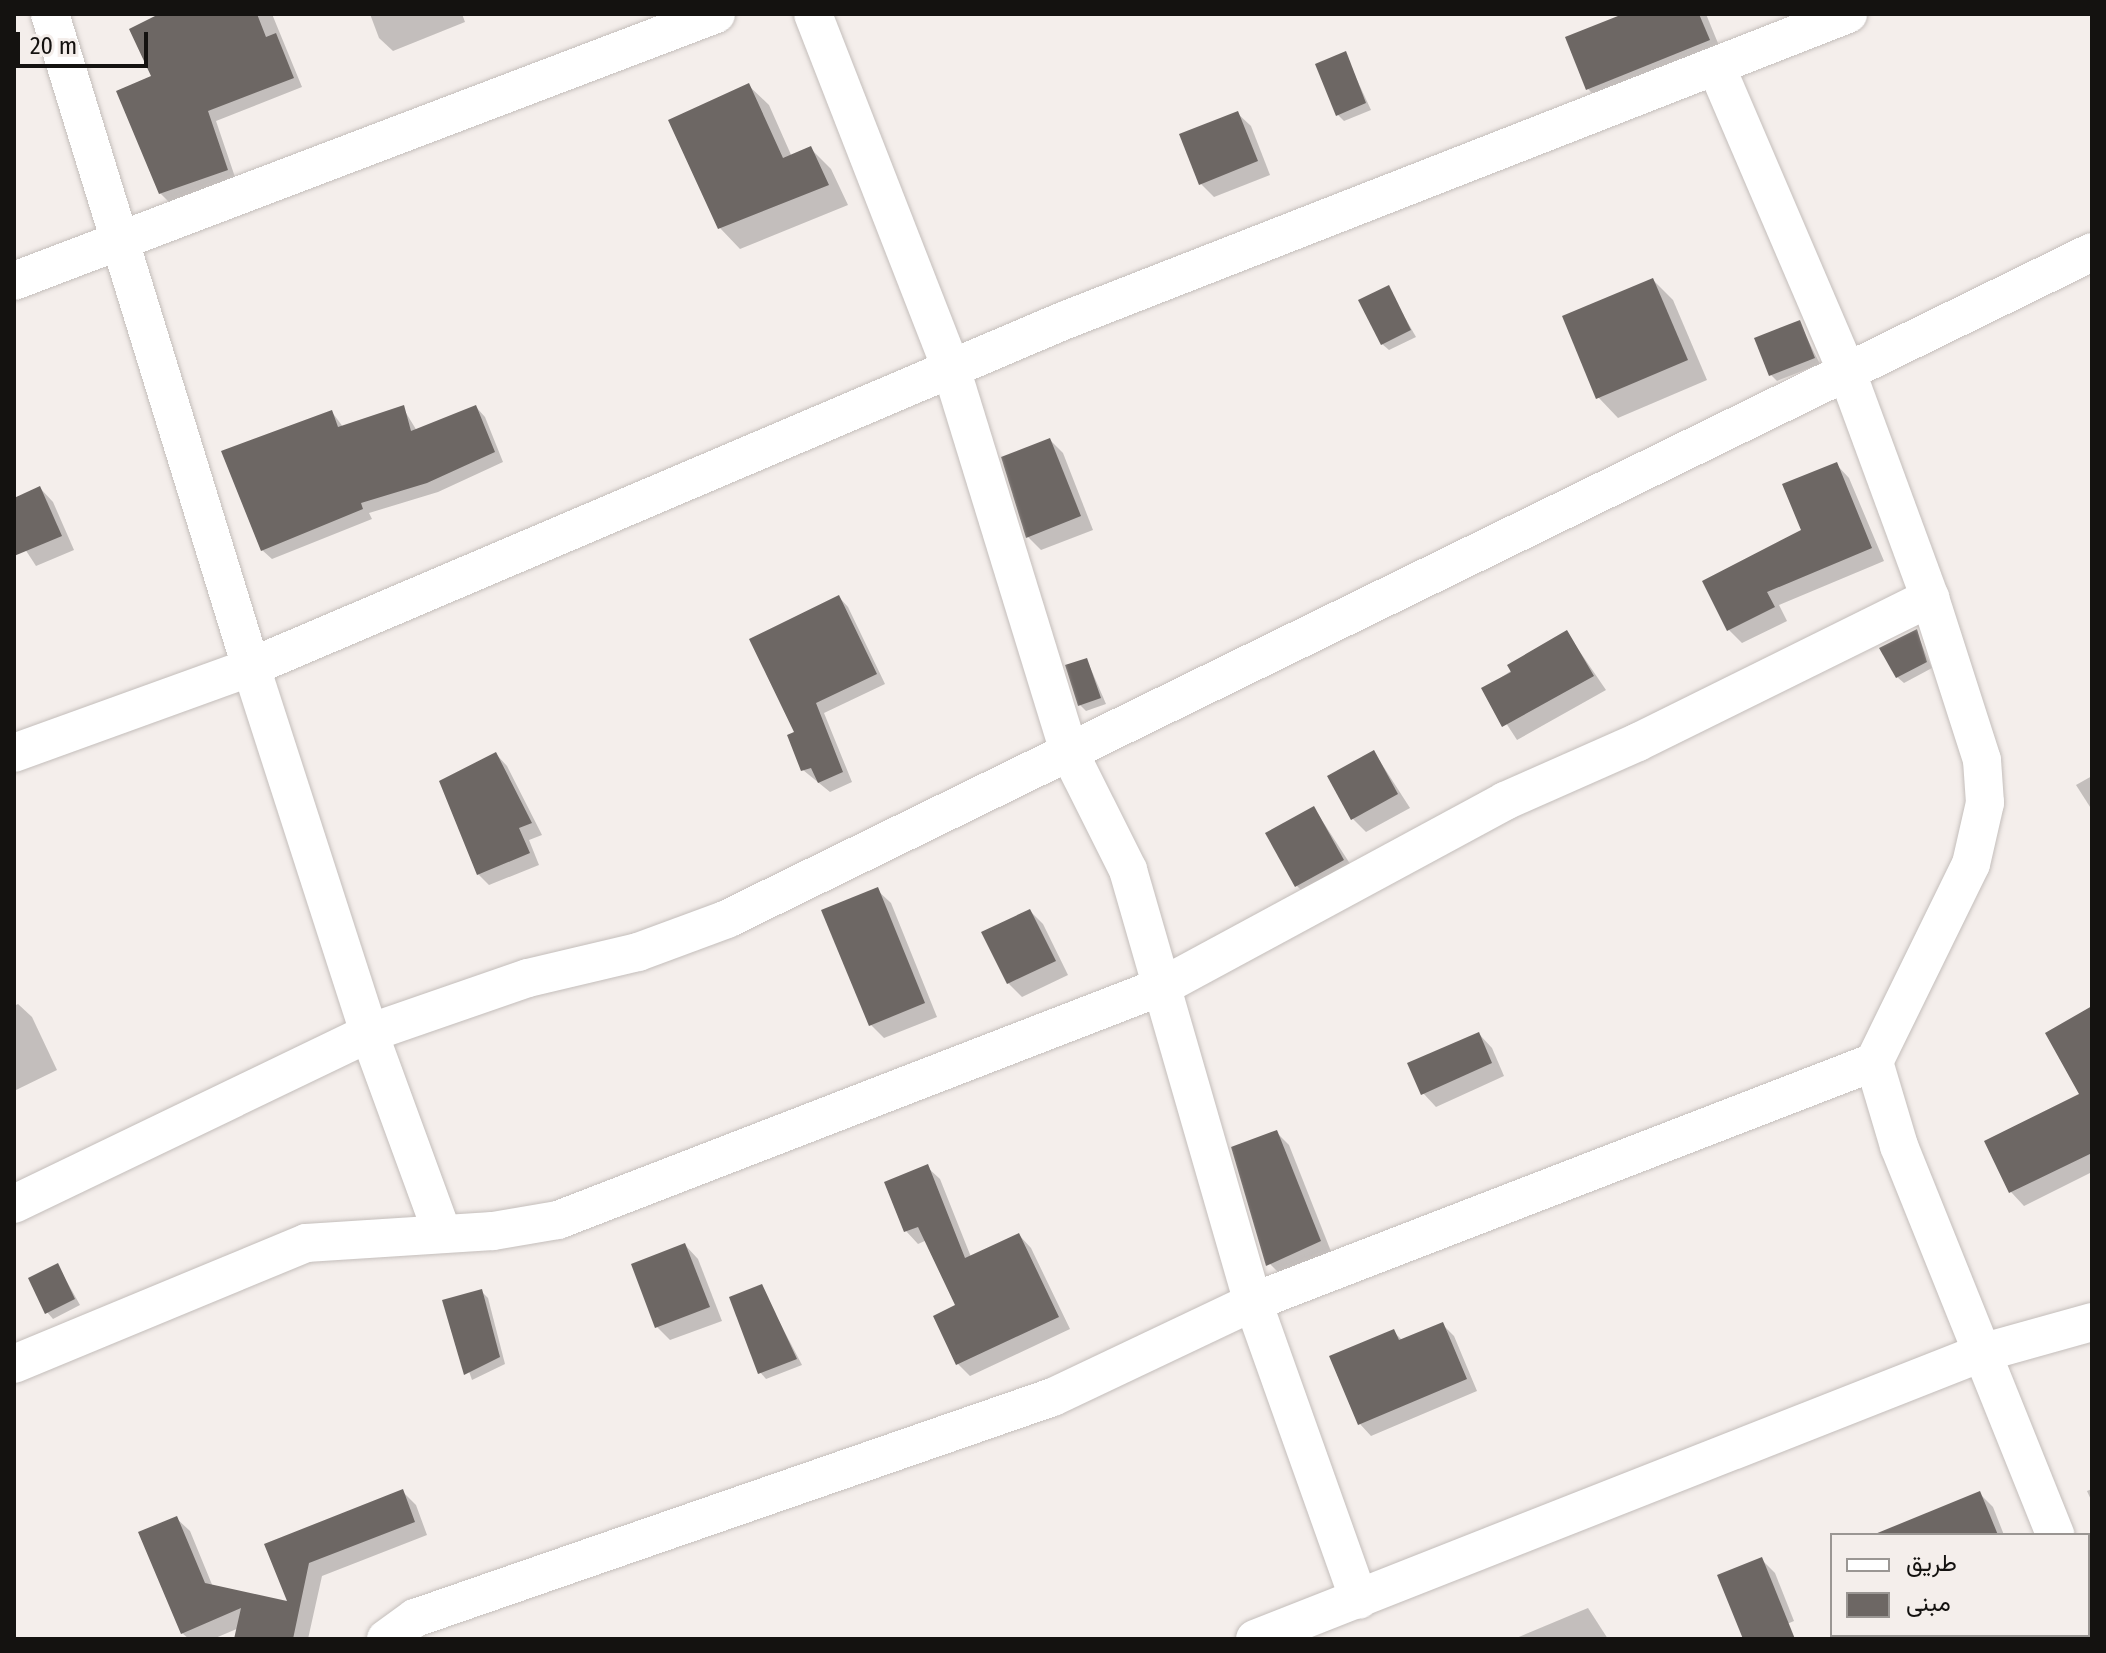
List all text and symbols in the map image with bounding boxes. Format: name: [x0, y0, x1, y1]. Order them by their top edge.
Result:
scale bar: [20, 16, 152, 66]
text: 20 m: [30, 32, 77, 60]
legend: [1830, 1533, 2090, 1637]
text: طريق: [1906, 1549, 1957, 1577]
text: مبنى: [1906, 1589, 1951, 1617]

